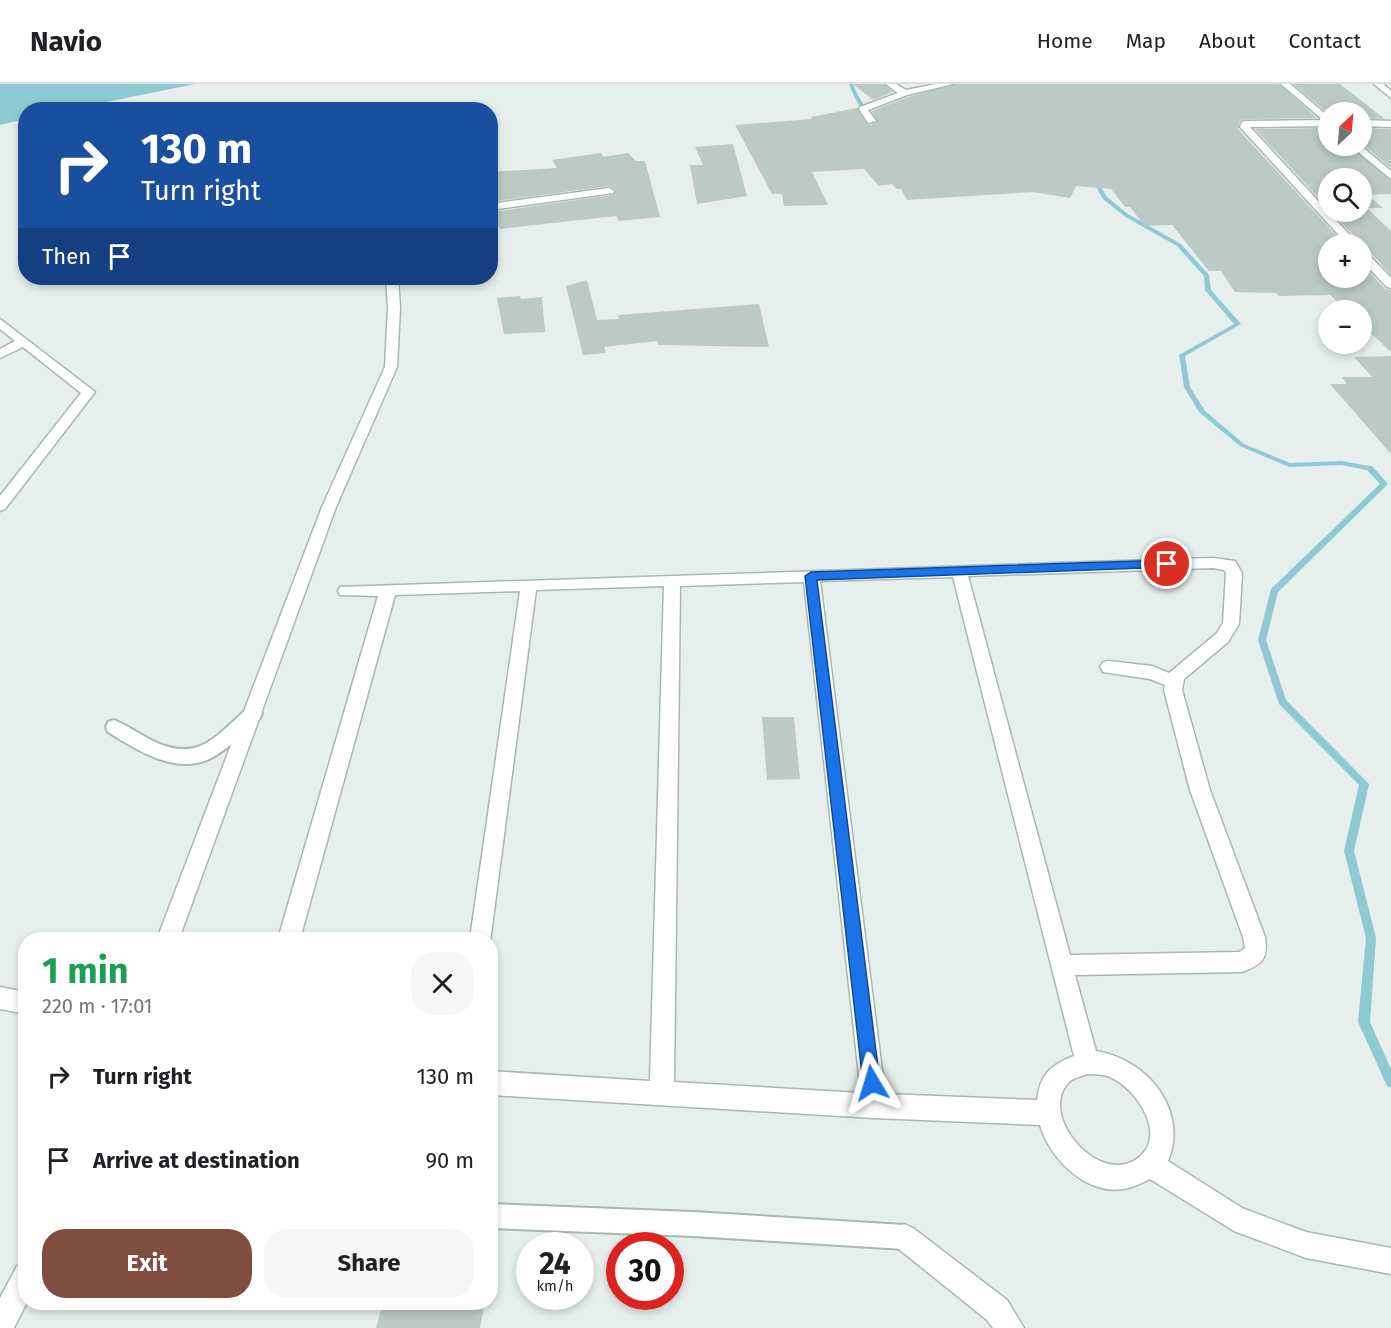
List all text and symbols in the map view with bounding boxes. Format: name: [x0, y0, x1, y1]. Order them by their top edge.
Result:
text: Navio: [30, 25, 102, 58]
text: Home: [1037, 28, 1093, 54]
text: Map: [1126, 28, 1166, 54]
text: About: [1199, 28, 1256, 54]
text: Contact: [1289, 28, 1361, 54]
north arrow: [1318, 102, 1372, 156]
map controls: [1318, 102, 1372, 354]
text: 130 m: [141, 124, 252, 174]
icon: right: [42, 126, 120, 204]
button: search: [1318, 168, 1372, 222]
text: Turn right: [141, 175, 261, 207]
button: +: [1318, 234, 1372, 288]
icon: arrive: [103, 240, 136, 273]
text: Then: [42, 243, 91, 270]
button: −: [1318, 300, 1372, 354]
pin: [1141, 538, 1192, 589]
icon: arrive: [1150, 547, 1183, 580]
text: 1 min: [42, 949, 129, 993]
button: close: [411, 952, 474, 1015]
text: 220 m · 17:01: [42, 994, 152, 1018]
position arrow: [840, 1051, 904, 1115]
icon: right: [42, 1060, 75, 1093]
text: Turn right: [93, 1063, 192, 1090]
text: 130 m: [417, 1063, 474, 1090]
icon: arrive: [42, 1144, 75, 1177]
text: Arrive at destination: [93, 1147, 300, 1174]
text: 90 m: [425, 1147, 474, 1174]
button: Exit: [42, 1229, 252, 1298]
button: Share: [264, 1229, 474, 1298]
speed limit sign: 30: [606, 1232, 684, 1310]
text: 24: [539, 1246, 571, 1282]
text: km/h: [536, 1277, 574, 1295]

